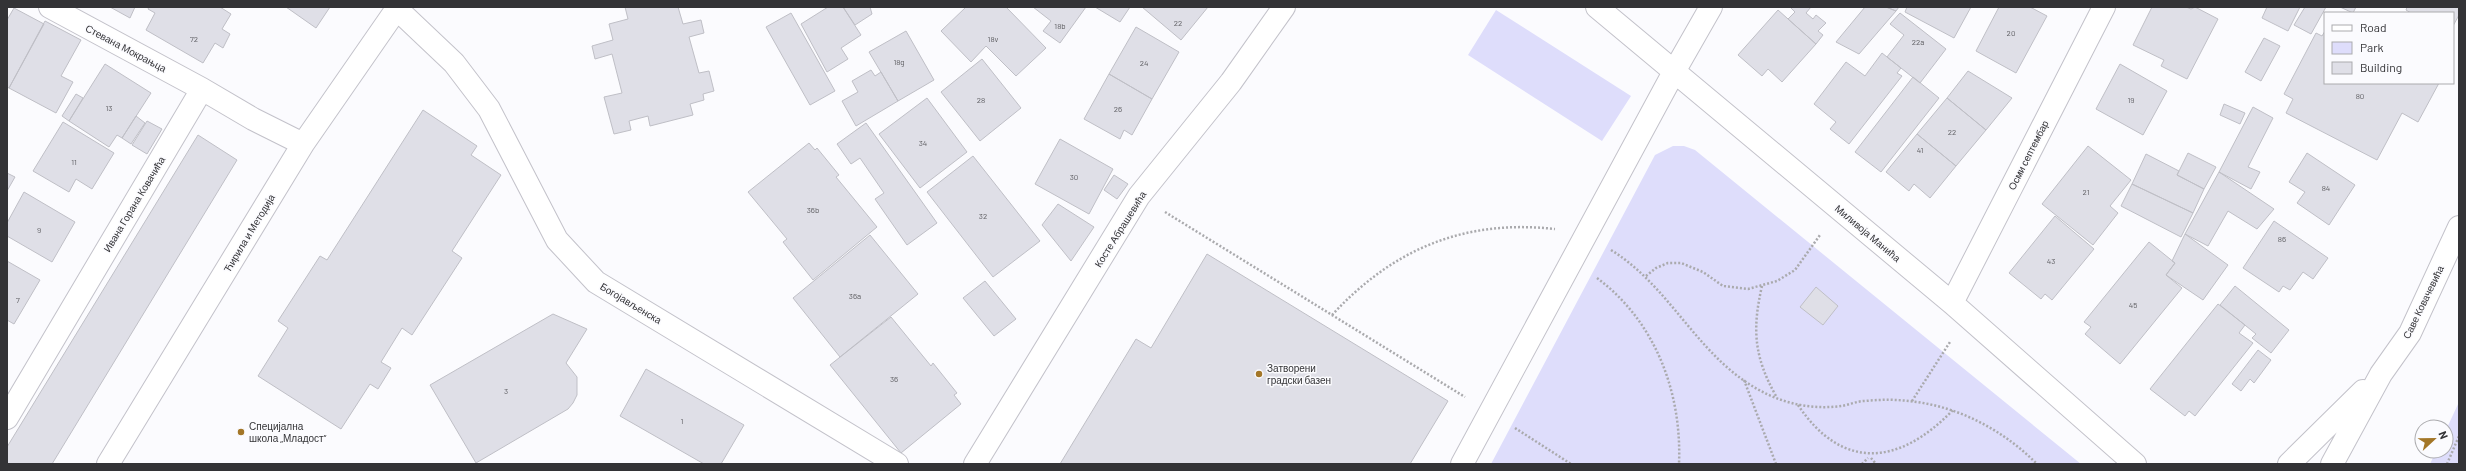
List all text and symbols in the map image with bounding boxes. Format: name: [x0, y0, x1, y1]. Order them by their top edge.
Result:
legend: [2324, 12, 2454, 84]
house number: 22: [1174, 18, 1182, 28]
text: Road: [2360, 20, 2387, 34]
house number: 18b: [1054, 21, 1066, 31]
street label: Стевана Мокрањца: [83, 22, 169, 75]
house number: 20: [2007, 28, 2015, 38]
house number: 72: [190, 34, 198, 44]
house number: 18v: [988, 34, 999, 44]
house number: 22a: [1912, 37, 1924, 47]
text: Park: [2360, 40, 2384, 54]
house number: 18g: [893, 57, 905, 67]
house number: 24: [1140, 58, 1148, 68]
text: Building: [2360, 60, 2402, 74]
house number: 80: [2356, 91, 2364, 101]
house number: 28: [977, 95, 985, 105]
house number: 19: [2128, 95, 2134, 105]
house number: 13: [106, 103, 112, 113]
house number: 26: [1114, 104, 1122, 114]
street label: Осми септембар: [2005, 118, 2051, 192]
house number: 22: [1948, 127, 1956, 137]
house number: 34: [919, 138, 927, 148]
house number: 41: [1917, 145, 1923, 155]
street label: Ивана Горана Ковачића: [101, 154, 168, 254]
house number: 11: [71, 157, 77, 167]
house number: 30: [1070, 172, 1078, 182]
house number: 84: [2322, 183, 2330, 193]
house number: 21: [2083, 187, 2090, 197]
street label: Косте Абрашевића: [1092, 188, 1149, 269]
street label: Ћирила и Методија: [221, 191, 277, 274]
street label: Миливоја Манића: [1833, 202, 1904, 264]
house number: 36b: [807, 205, 819, 215]
house number: 32: [979, 211, 987, 221]
house number: 9: [37, 225, 41, 235]
house number: 86: [2278, 234, 2286, 244]
house number: 43: [2047, 256, 2055, 266]
street label: Саве Ковачевића: [2400, 263, 2446, 341]
street label: Богојављенска: [598, 280, 664, 326]
house number: 36a: [849, 291, 861, 301]
house number: 7: [16, 295, 20, 305]
house number: 45: [2129, 300, 2137, 310]
place label: Затворени градски базен: [1267, 362, 1331, 386]
marker: Затворени градски базен: [1254, 369, 1264, 379]
house number: 36: [890, 374, 898, 384]
house number: 3: [504, 386, 508, 396]
house number: 1: [681, 416, 684, 426]
north arrow: [2414, 419, 2454, 459]
place label: Специјална школа „Младост”: [249, 420, 327, 444]
marker: Специјална школа „Младост”: [236, 427, 246, 437]
text: N: [2436, 429, 2451, 441]

